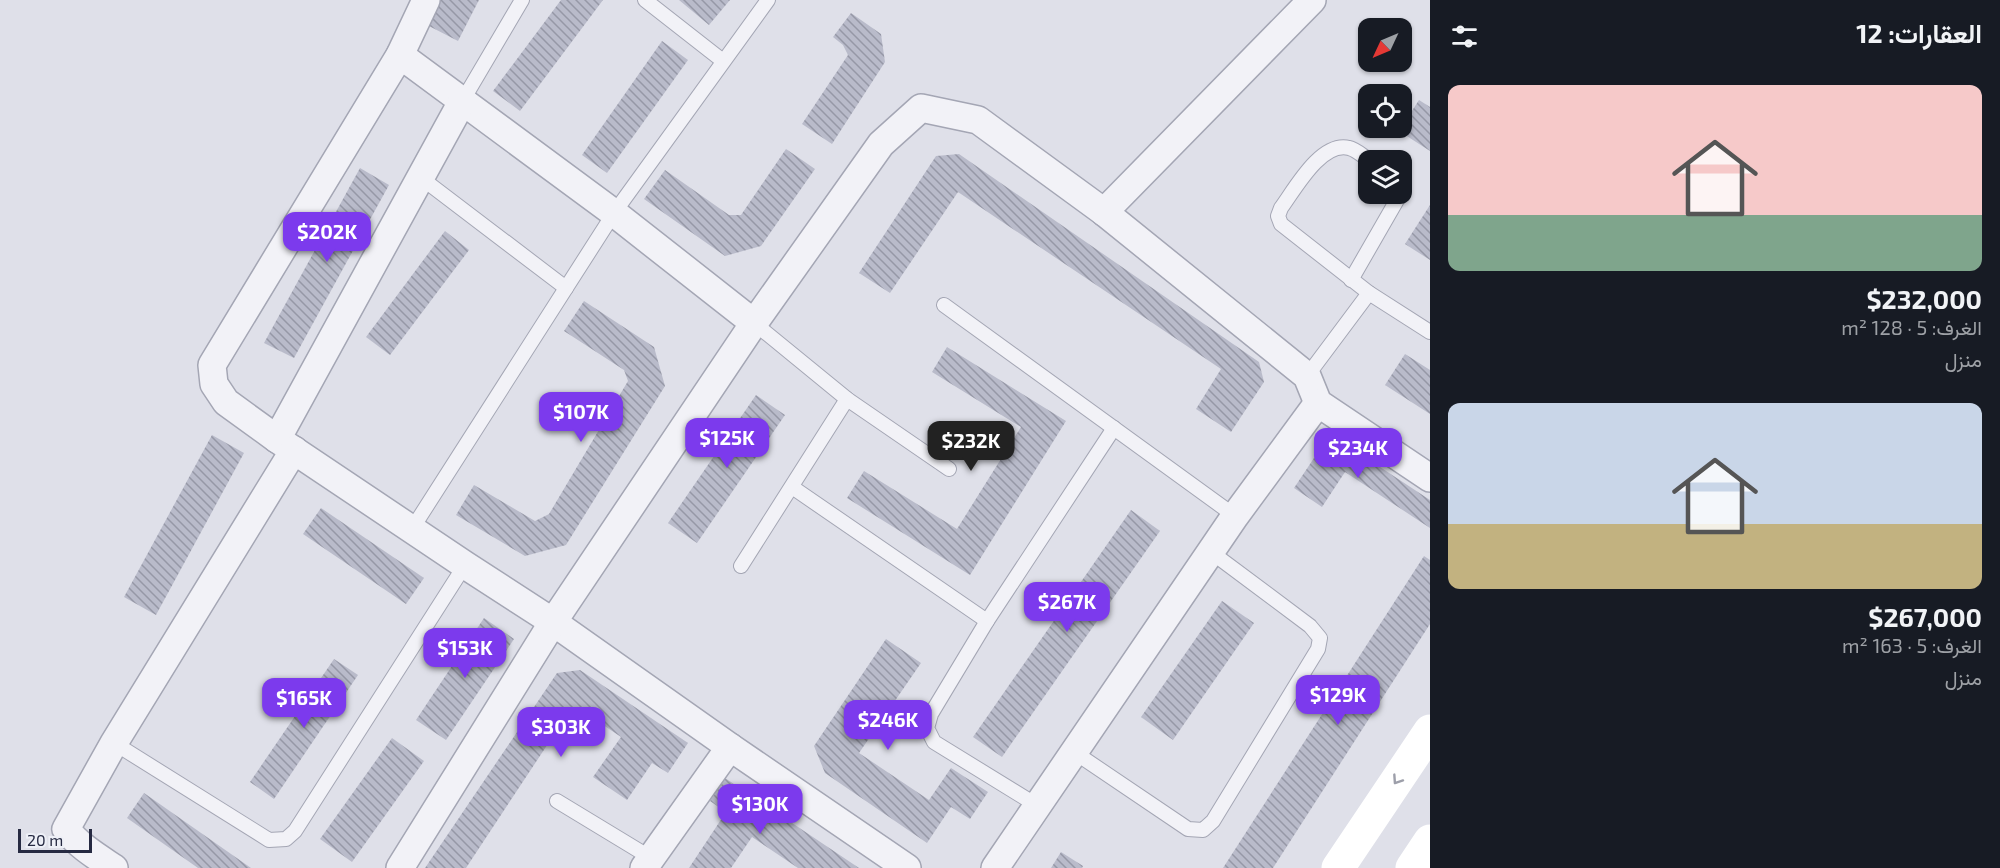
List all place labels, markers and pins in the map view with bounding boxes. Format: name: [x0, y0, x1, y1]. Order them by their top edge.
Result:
pin: $202K: [285, 212, 369, 263]
pin: $107K: [539, 392, 623, 443]
pin: $125K: [685, 418, 769, 469]
pin: $232K: [929, 421, 1013, 472]
pin: $234K: [1316, 428, 1400, 479]
pin: $267K: [1025, 582, 1109, 633]
pin: $153K: [423, 628, 507, 679]
pin: $129K: [1296, 675, 1380, 726]
pin: $165K: [262, 678, 346, 729]
pin: $246K: [846, 700, 930, 751]
pin: $303K: [519, 707, 603, 758]
pin: $130K: [718, 784, 802, 835]

